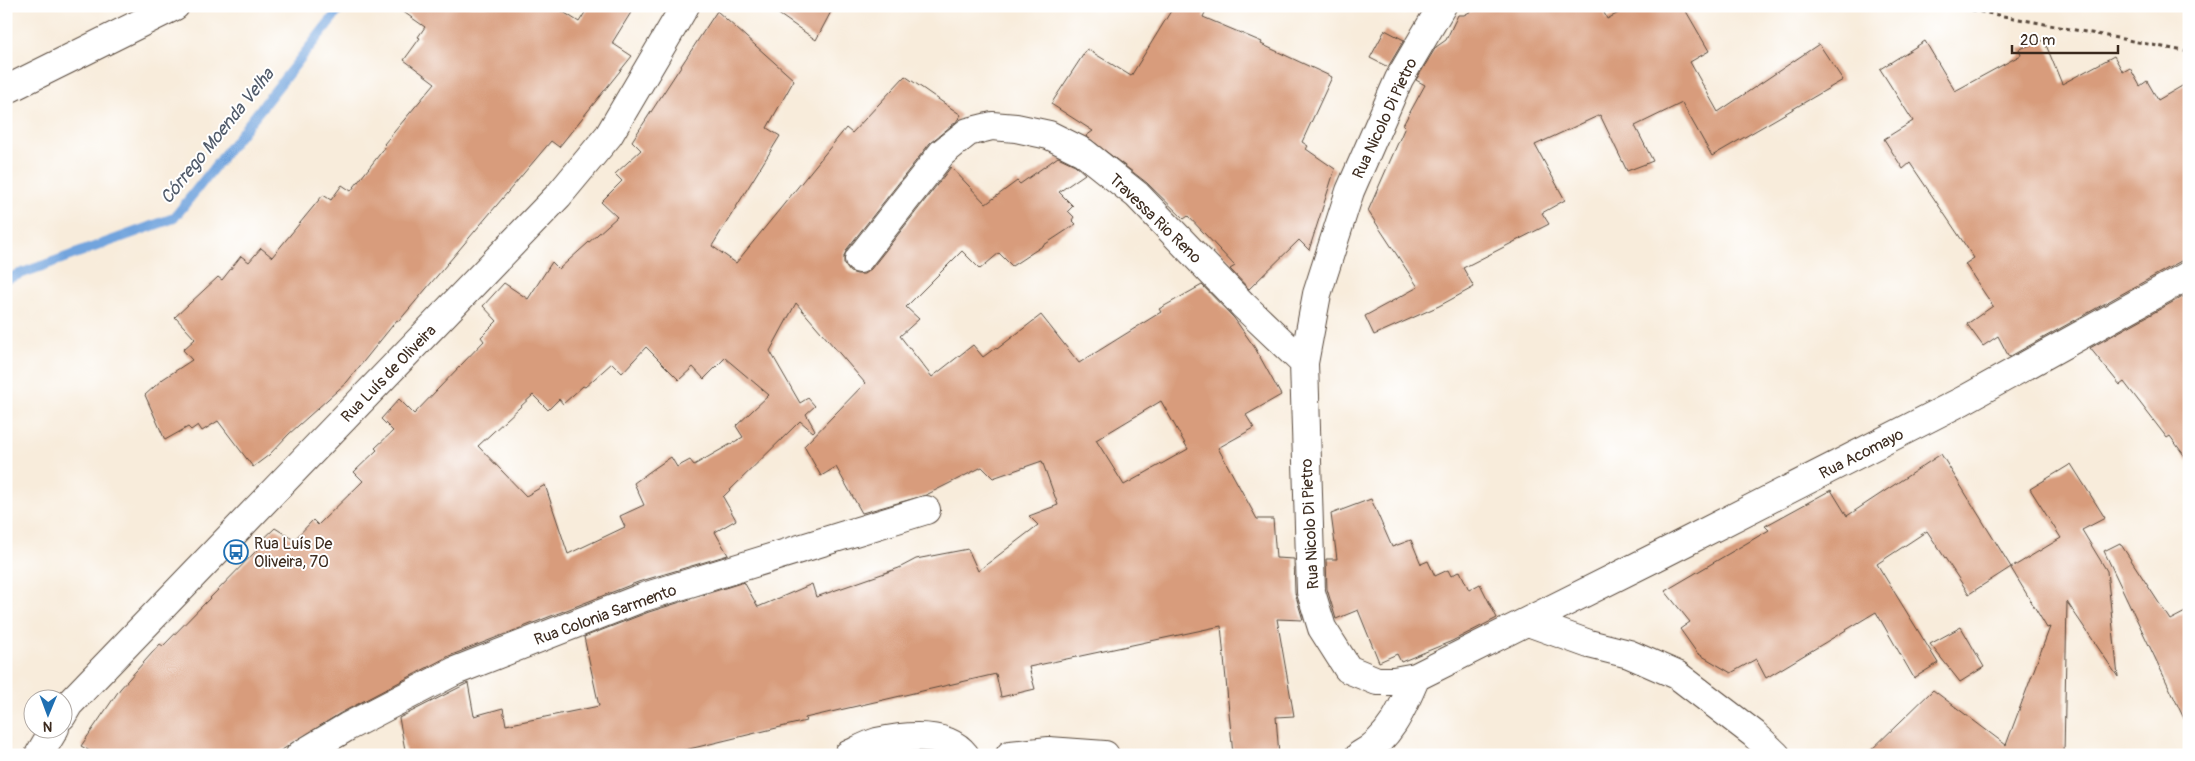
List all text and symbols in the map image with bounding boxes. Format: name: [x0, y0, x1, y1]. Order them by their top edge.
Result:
scale bar: [2012, 22, 2119, 54]
text: 20 m: [2020, 31, 2055, 50]
street label: Rua Nicolo Di Pietro: [1348, 55, 1422, 182]
water label: Córrego Moenda Velha: [156, 62, 280, 209]
street label: Travessa Rio Reno: [1105, 170, 1206, 268]
street label: Rua Luís de Oliveira: [337, 321, 440, 427]
street label: Rua Acomayo: [1816, 424, 1907, 484]
street label: Rua Nicolo Di Pietro: [1297, 458, 1323, 590]
place label: Rua Luís De Oliveira, 70: [254, 534, 332, 572]
bus stop icon: Rua Luís De Oliveira, 70: [223, 539, 249, 565]
street label: Rua Colonia Sarmento: [531, 580, 680, 650]
north arrow: [22, 688, 72, 738]
text: N: [43, 718, 53, 735]

